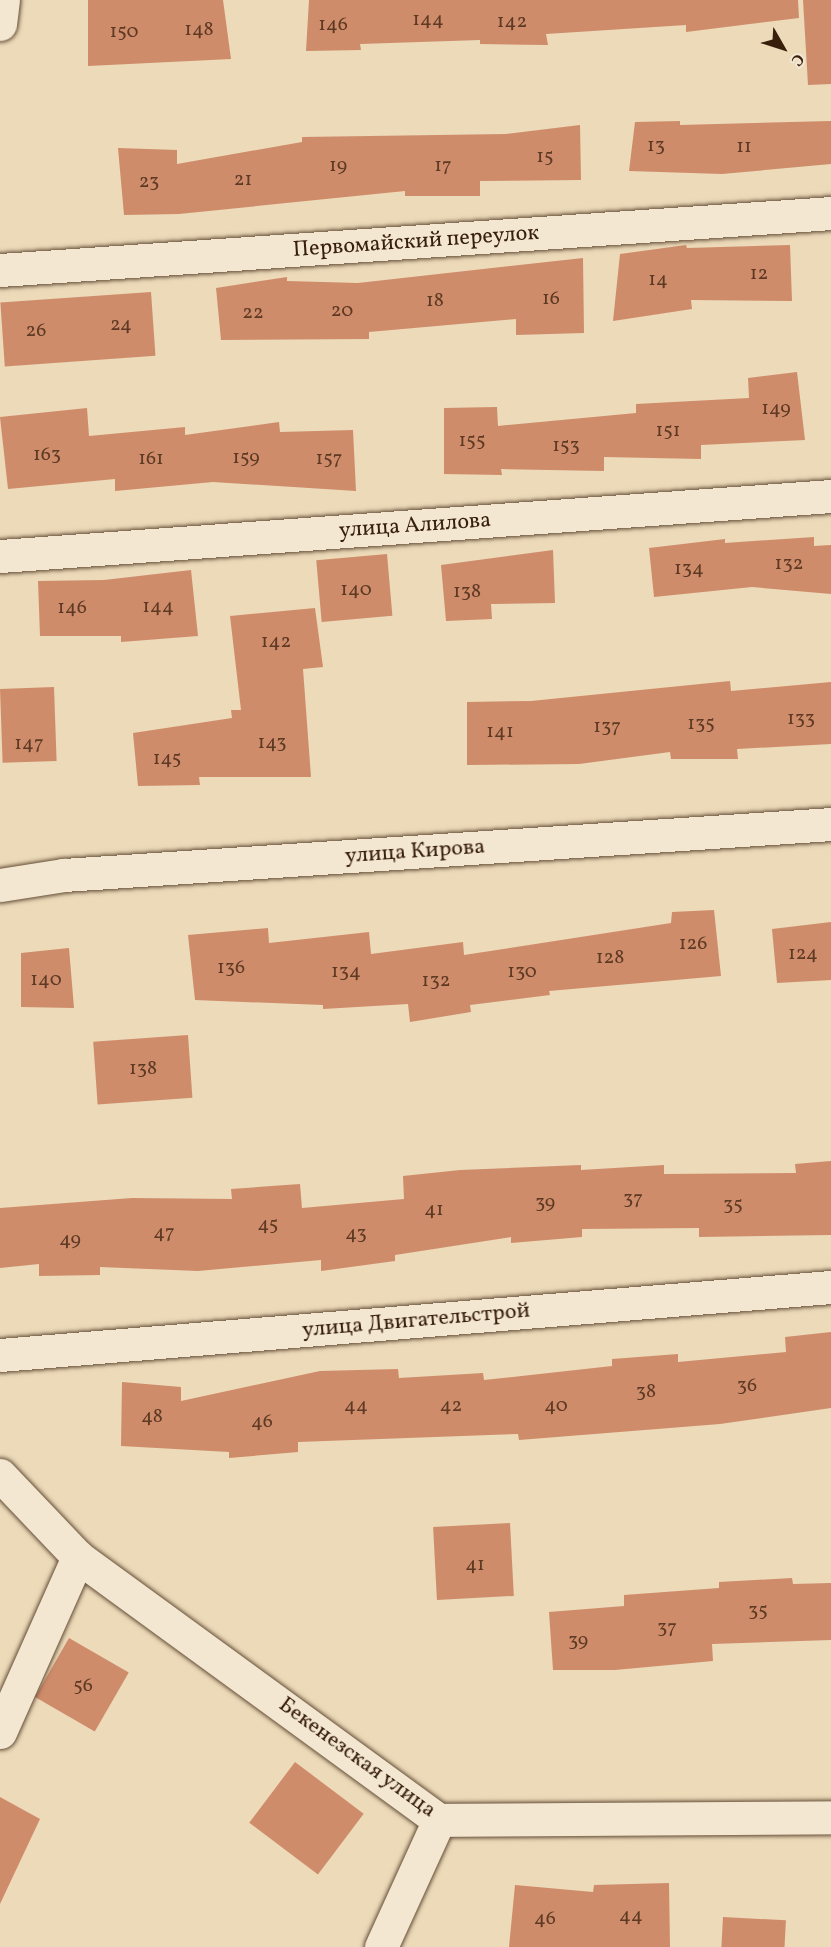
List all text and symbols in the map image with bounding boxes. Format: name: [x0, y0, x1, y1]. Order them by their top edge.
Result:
house number: 144: [412, 8, 444, 32]
house number: 142: [497, 10, 527, 34]
house number: 146: [318, 13, 348, 37]
house number: 148: [184, 18, 214, 42]
north arrow: [753, 18, 813, 78]
house number: 150: [110, 20, 138, 44]
text: С: [785, 48, 809, 70]
house number: 13: [647, 134, 665, 158]
house number: 11: [736, 135, 752, 159]
house number: 15: [536, 145, 554, 169]
house number: 19: [329, 154, 347, 178]
house number: 17: [434, 154, 452, 178]
house number: 21: [234, 168, 252, 192]
house number: 23: [139, 170, 159, 194]
street label: Первомайский переулок: [292, 220, 540, 264]
house number: 12: [750, 262, 768, 286]
house number: 14: [648, 268, 668, 292]
house number: 16: [542, 287, 560, 311]
house number: 18: [426, 289, 444, 313]
house number: 20: [331, 299, 353, 323]
house number: 22: [242, 301, 264, 325]
house number: 24: [110, 313, 132, 337]
house number: 26: [26, 319, 46, 343]
house number: 149: [761, 397, 791, 421]
house number: 151: [655, 419, 681, 443]
house number: 155: [459, 429, 485, 453]
house number: 153: [552, 434, 580, 458]
house number: 163: [33, 443, 61, 467]
house number: 159: [232, 446, 260, 470]
house number: 161: [138, 447, 164, 471]
house number: 157: [315, 447, 343, 471]
street label: улица Алилова: [338, 508, 492, 544]
house number: 132: [775, 552, 803, 576]
house number: 134: [674, 557, 704, 581]
house number: 140: [340, 578, 372, 602]
house number: 138: [453, 580, 481, 604]
house number: 144: [142, 595, 174, 619]
house number: 146: [57, 596, 87, 620]
house number: 142: [261, 630, 291, 654]
house number: 133: [787, 707, 815, 731]
house number: 135: [687, 712, 715, 736]
house number: 137: [593, 715, 621, 739]
house number: 141: [486, 720, 514, 744]
house number: 143: [257, 731, 287, 755]
house number: 147: [14, 732, 44, 756]
house number: 145: [153, 747, 181, 771]
street label: улица Кирова: [344, 834, 486, 870]
house number: 126: [679, 932, 707, 956]
house number: 124: [788, 942, 818, 966]
house number: 128: [596, 946, 624, 970]
house number: 136: [217, 956, 245, 980]
house number: 134: [331, 960, 361, 984]
house number: 130: [507, 960, 537, 984]
house number: 140: [30, 968, 62, 992]
house number: 132: [422, 969, 450, 993]
house number: 138: [129, 1057, 157, 1081]
house number: 37: [623, 1187, 643, 1211]
house number: 39: [535, 1191, 555, 1215]
house number: 35: [723, 1193, 743, 1217]
house number: 41: [424, 1198, 444, 1222]
house number: 45: [258, 1213, 278, 1237]
house number: 47: [153, 1221, 175, 1245]
house number: 43: [345, 1222, 367, 1246]
house number: 49: [59, 1228, 81, 1252]
street label: улица Двигательстрой: [301, 1298, 531, 1344]
house number: 36: [737, 1374, 757, 1398]
house number: 38: [636, 1380, 656, 1404]
house number: 44: [344, 1394, 368, 1418]
house number: 42: [440, 1394, 462, 1418]
house number: 40: [544, 1394, 568, 1418]
house number: 48: [141, 1405, 163, 1429]
house number: 46: [251, 1410, 273, 1434]
house number: 41: [465, 1553, 485, 1577]
house number: 35: [748, 1599, 768, 1623]
house number: 37: [657, 1616, 677, 1640]
house number: 39: [568, 1629, 588, 1653]
house number: 56: [73, 1674, 93, 1698]
street label: Бекенезская улица: [273, 1692, 441, 1824]
house number: 44: [619, 1904, 643, 1928]
house number: 46: [534, 1907, 556, 1931]

